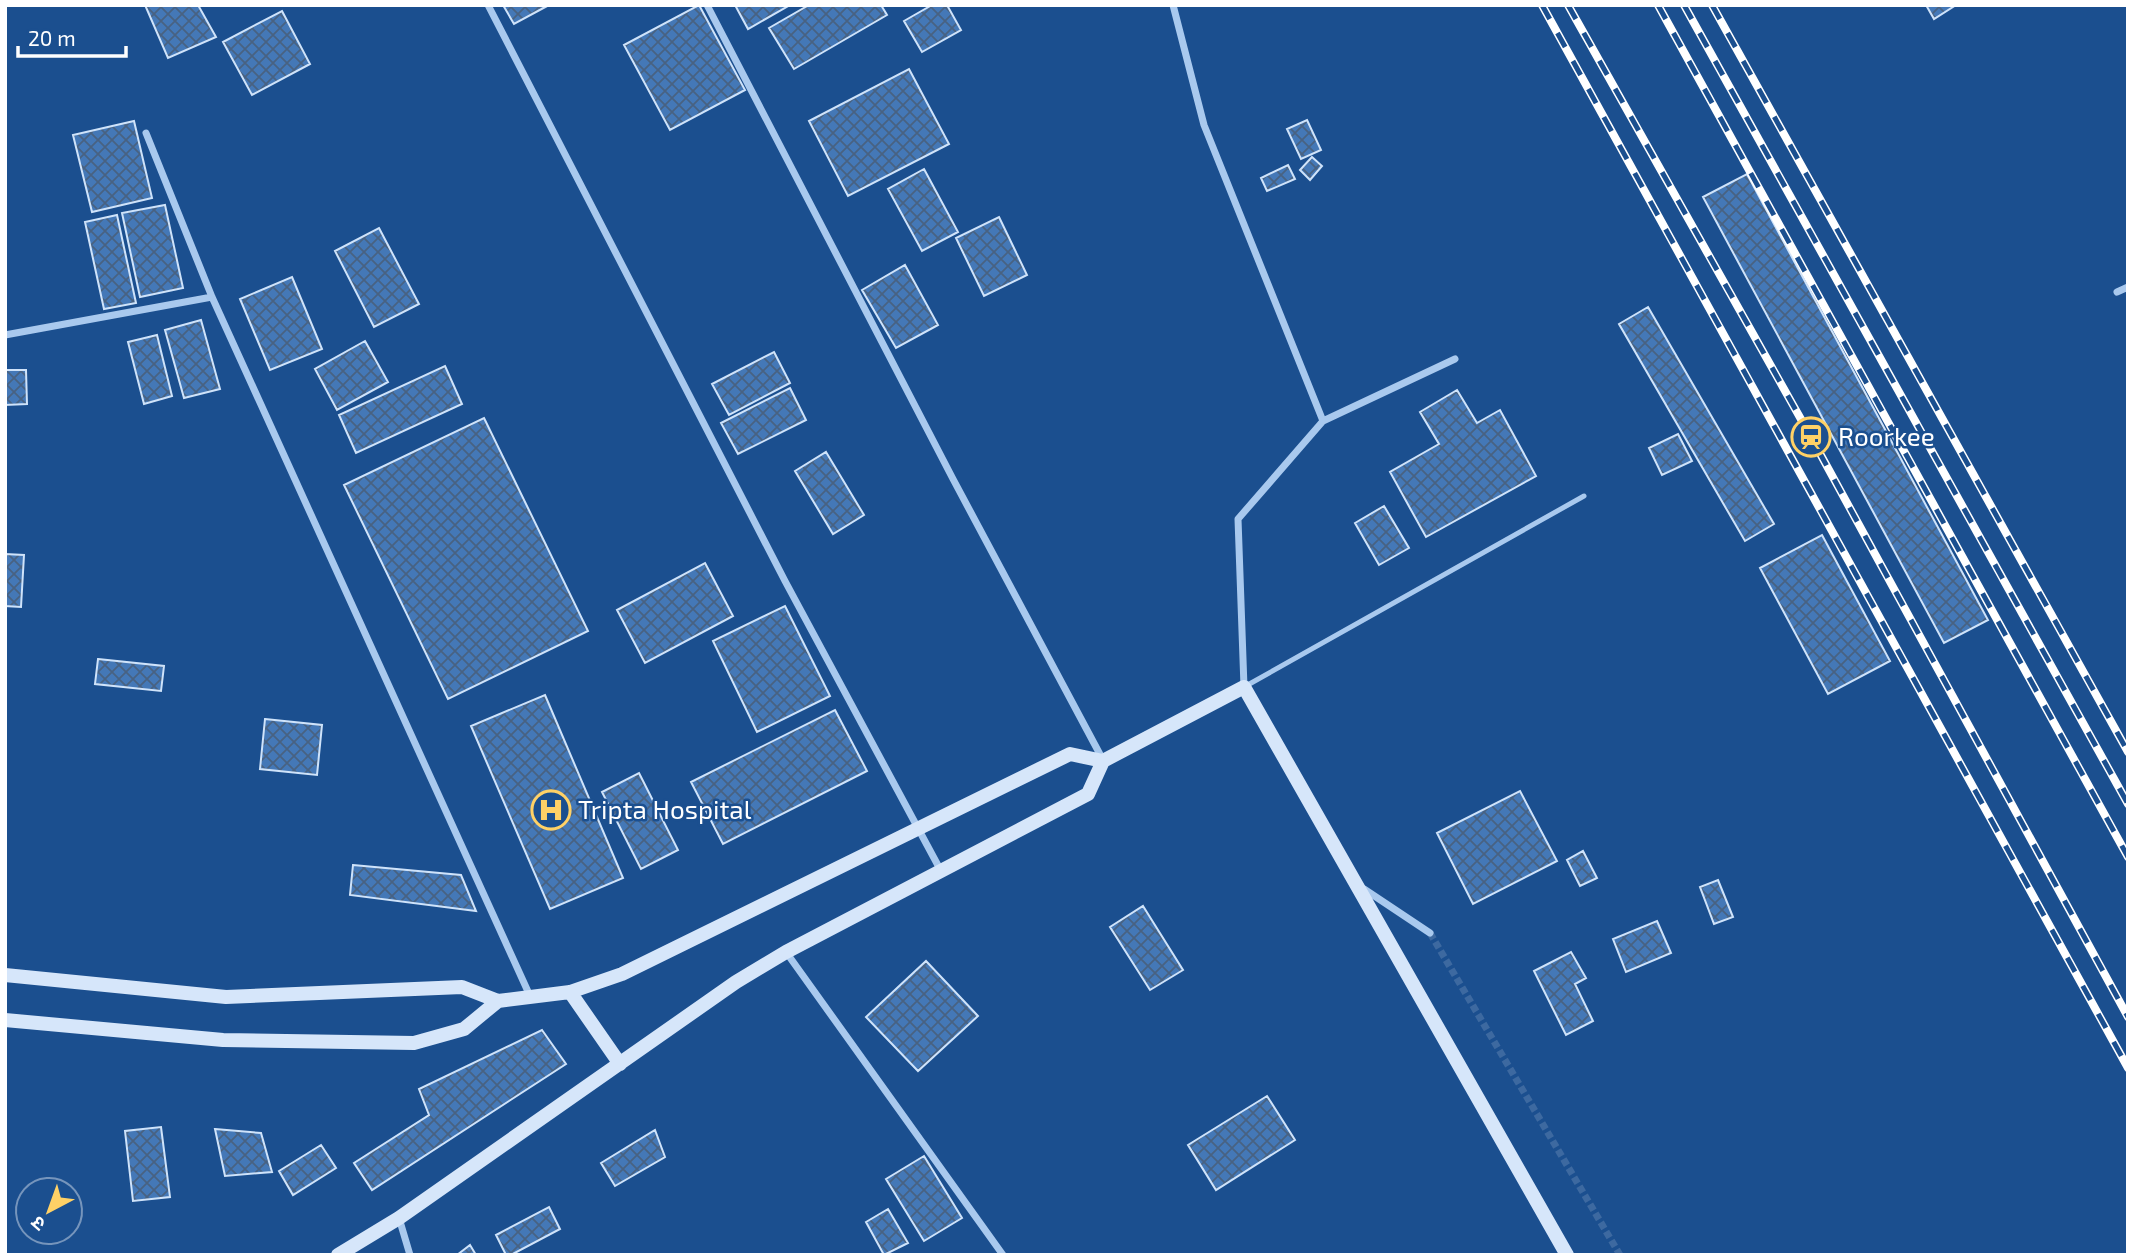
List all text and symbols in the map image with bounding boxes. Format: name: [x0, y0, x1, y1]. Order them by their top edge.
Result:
scale bar: [18, 14, 126, 58]
text: 20 m: [28, 25, 76, 50]
station icon: Roorkee: [1790, 416, 1832, 458]
place label: Roorkee: [1838, 420, 1935, 451]
hospital icon: Tripta Hospital: [530, 789, 572, 831]
place label: Tripta Hospital: [578, 793, 752, 824]
north arrow: [14, 1176, 84, 1246]
text: उ: [25, 1211, 49, 1237]

